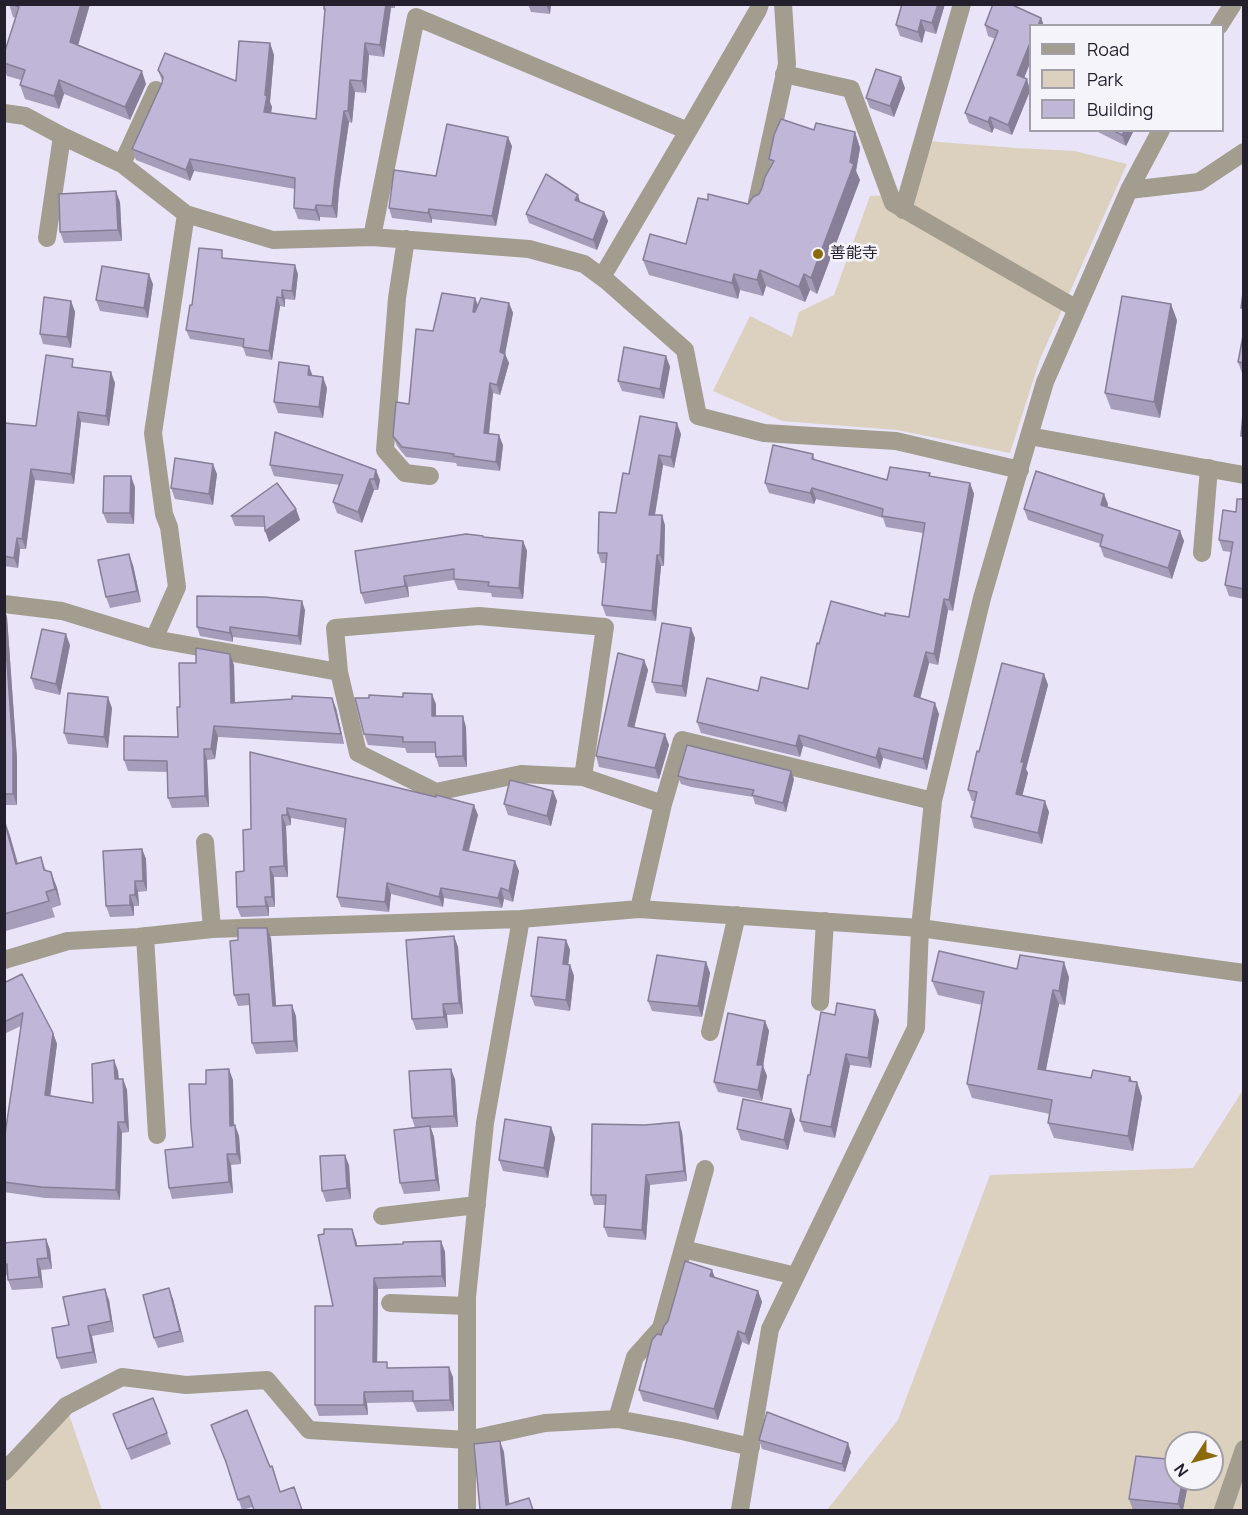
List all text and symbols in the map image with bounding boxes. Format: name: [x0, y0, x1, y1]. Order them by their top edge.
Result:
legend: [1029, 24, 1224, 132]
text: Road: [1087, 37, 1130, 61]
text: Park: [1087, 67, 1123, 91]
text: Building: [1087, 97, 1153, 121]
place label: 善能寺: [830, 244, 878, 264]
marker: 善能寺: [811, 247, 825, 261]
north arrow: [1164, 1431, 1224, 1491]
text: N: [1169, 1459, 1193, 1482]

